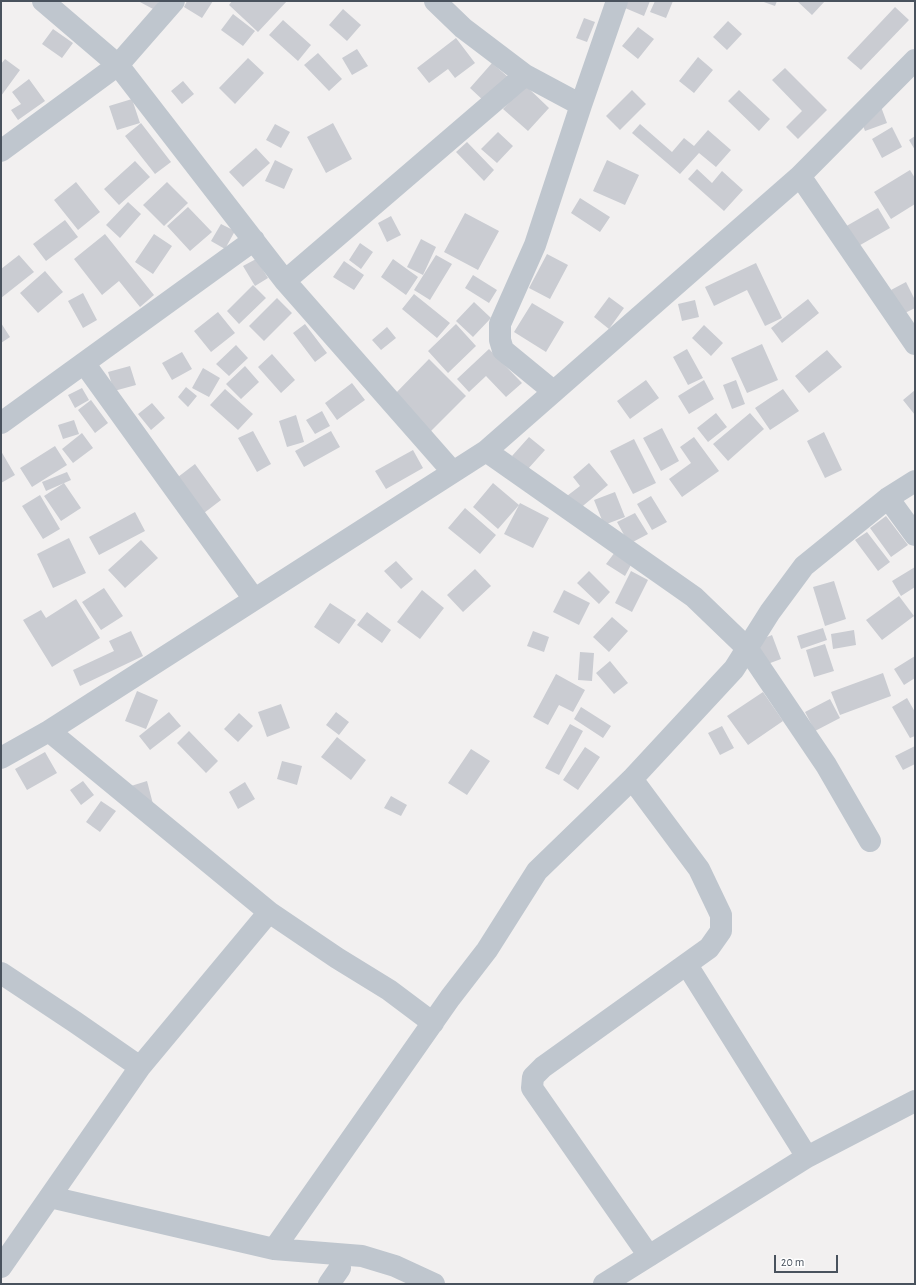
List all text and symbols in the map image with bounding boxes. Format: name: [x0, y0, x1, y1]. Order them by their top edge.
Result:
scale bar: [776, 1247, 840, 1273]
text: 20 m: [781, 1256, 804, 1268]

